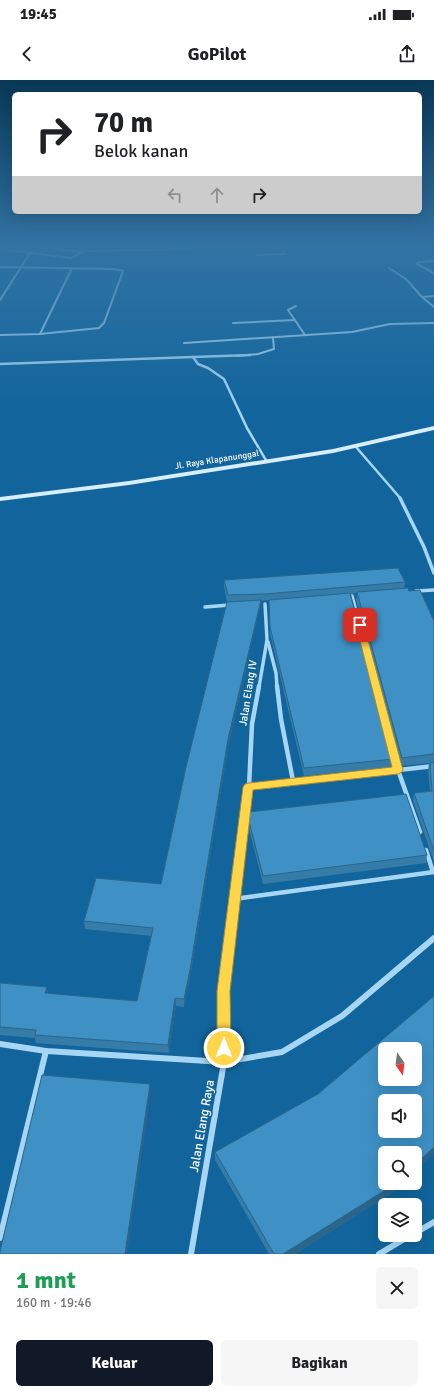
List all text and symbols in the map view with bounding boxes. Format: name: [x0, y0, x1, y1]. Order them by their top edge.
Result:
text: 19:45: [20, 5, 57, 23]
icon: back: [16, 43, 38, 65]
text: GoPilot: [188, 43, 246, 65]
icon: share: [396, 43, 418, 65]
text: 70 m: [94, 106, 153, 140]
icon: right: [28, 108, 80, 160]
text: Belok kanan: [94, 140, 188, 162]
icon: left: [164, 184, 186, 206]
icon: ahead: [206, 184, 228, 206]
icon: right: [248, 184, 270, 206]
street label: Jl. Raya Klapanunggal: [174, 448, 260, 472]
pin: [343, 608, 377, 642]
icon: arrive: [349, 614, 371, 636]
street label: Jalan Elang IV: [236, 659, 260, 727]
position arrow: [203, 1027, 245, 1069]
north arrow: [378, 1042, 422, 1086]
map controls: [378, 1042, 422, 1242]
street label: Jalan Elang Raya: [186, 1078, 218, 1174]
button: sound: [378, 1094, 422, 1138]
button: search: [378, 1146, 422, 1190]
button: layers: [378, 1198, 422, 1242]
text: 1 mnt: [16, 1265, 76, 1295]
button: close: [376, 1267, 418, 1309]
text: 160 m · 19:46: [16, 1295, 92, 1311]
button: Keluar: [16, 1340, 213, 1386]
button: Bagikan: [221, 1340, 418, 1386]

